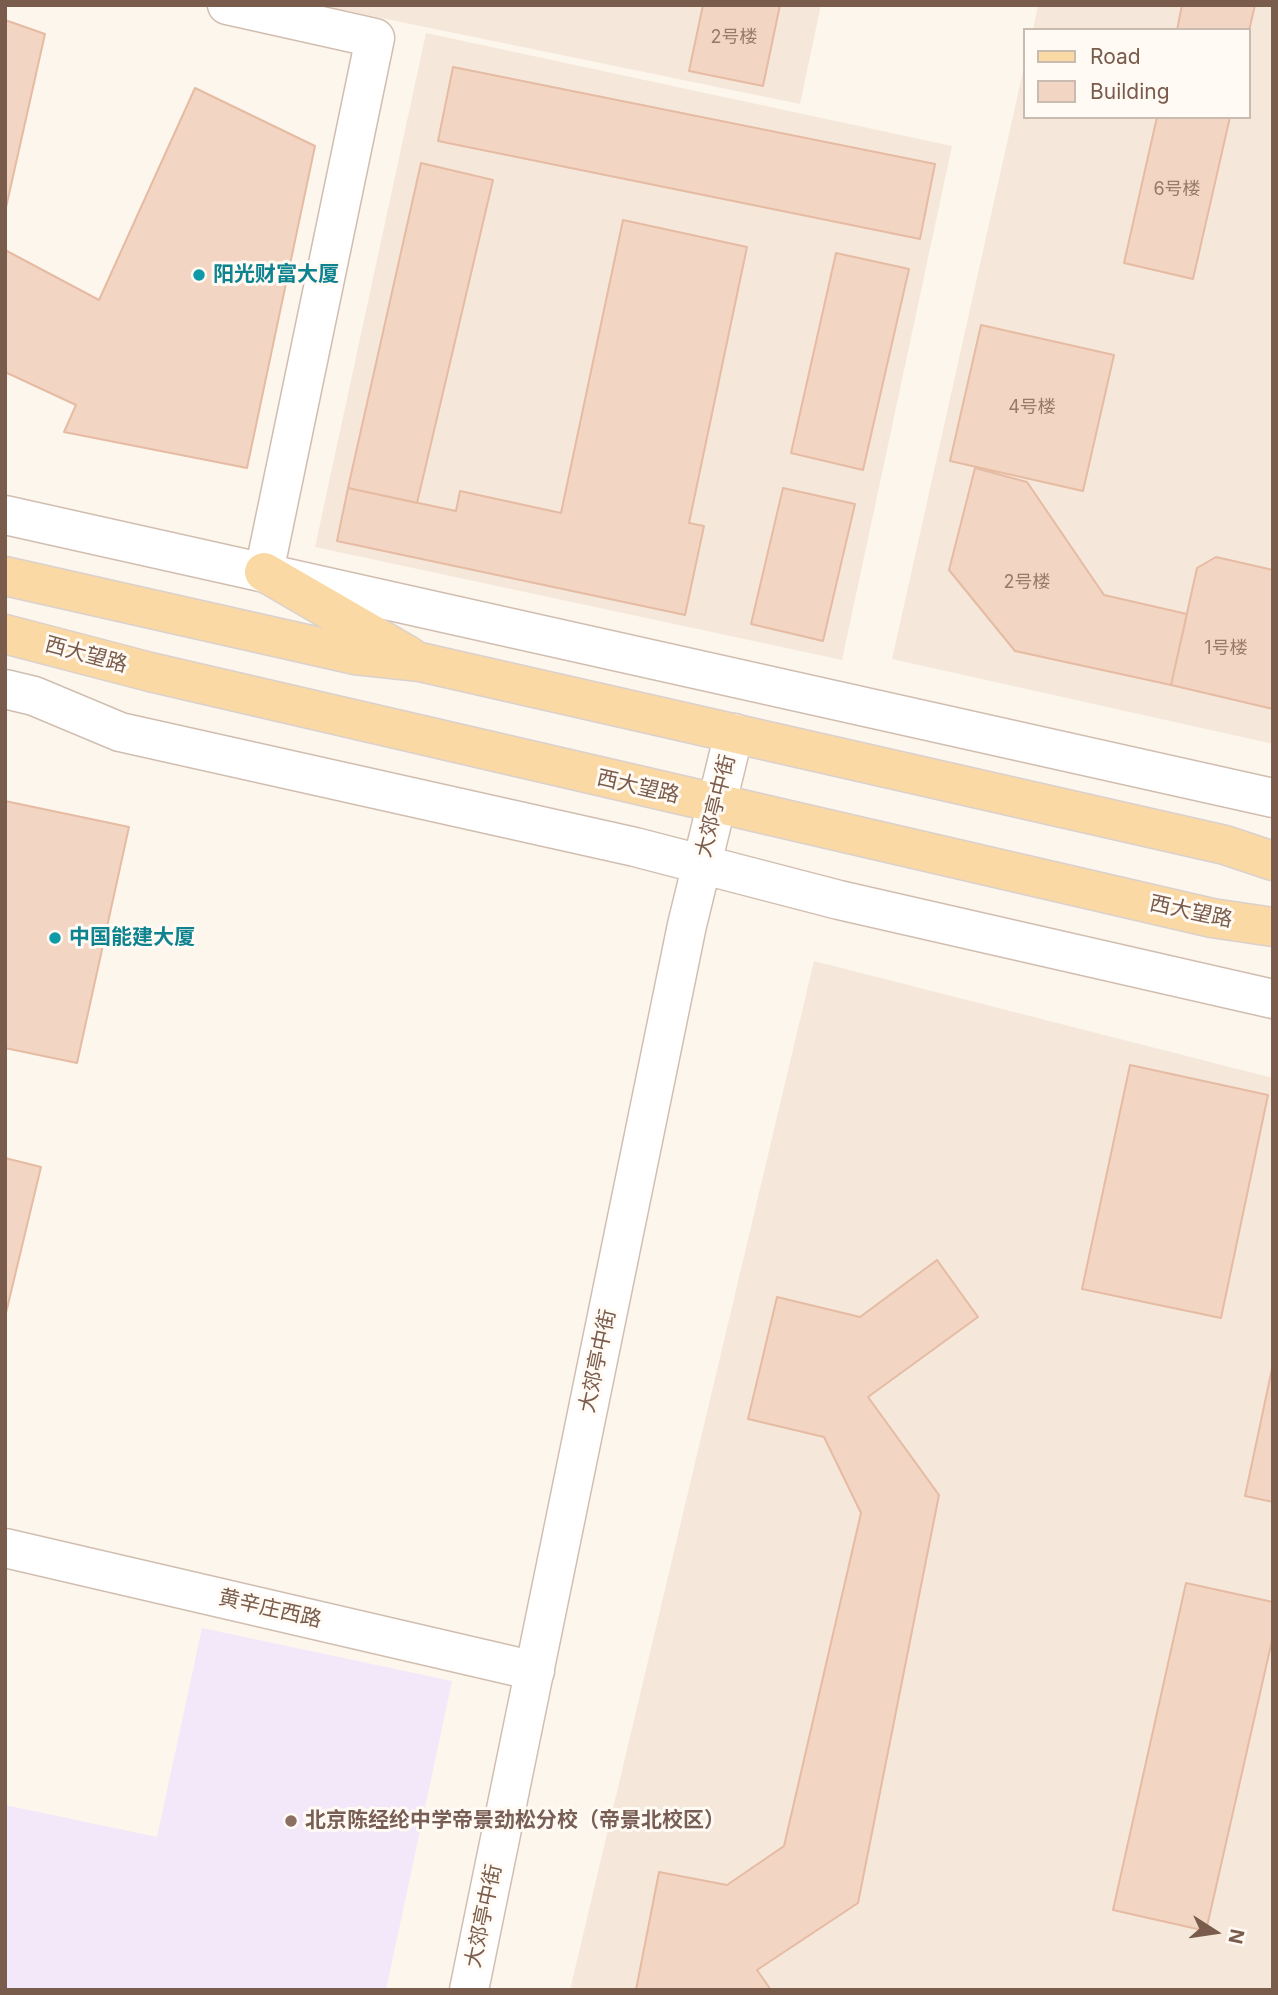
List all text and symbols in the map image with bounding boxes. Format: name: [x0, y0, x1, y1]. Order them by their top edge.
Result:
house number: 2号楼: [711, 27, 757, 49]
legend: [1023, 28, 1250, 119]
text: Road: [1090, 44, 1141, 69]
text: Building: [1090, 79, 1170, 104]
house number: 6号楼: [1153, 179, 1201, 201]
place label: 阳光财富大厦: [213, 262, 339, 288]
marker: 阳光财富大厦: [191, 267, 207, 283]
house number: 4号楼: [1008, 397, 1056, 419]
house number: 2号楼: [1004, 572, 1050, 594]
street label: 西大望路: [42, 632, 130, 678]
house number: 1号楼: [1204, 638, 1248, 660]
street label: 大郊亭中街: [691, 752, 741, 860]
street label: 西大望路: [594, 765, 682, 809]
street label: 西大望路: [1147, 891, 1235, 933]
place label: 中国能建大厦: [69, 925, 195, 951]
marker: 中国能建大厦: [47, 930, 63, 946]
street label: 大郊亭中街: [575, 1307, 621, 1415]
street label: 黄辛庄西路: [216, 1585, 324, 1633]
place label: 北京陈经纶中学帝景劲松分校（帝景北校区）: [305, 1808, 725, 1834]
marker: 北京陈经纶中学帝景劲松分校（帝景北校区）: [283, 1813, 299, 1829]
street label: 大郊亭中街: [461, 1862, 507, 1970]
north arrow: [1180, 1897, 1250, 1967]
text: N: [1223, 1927, 1249, 1946]

